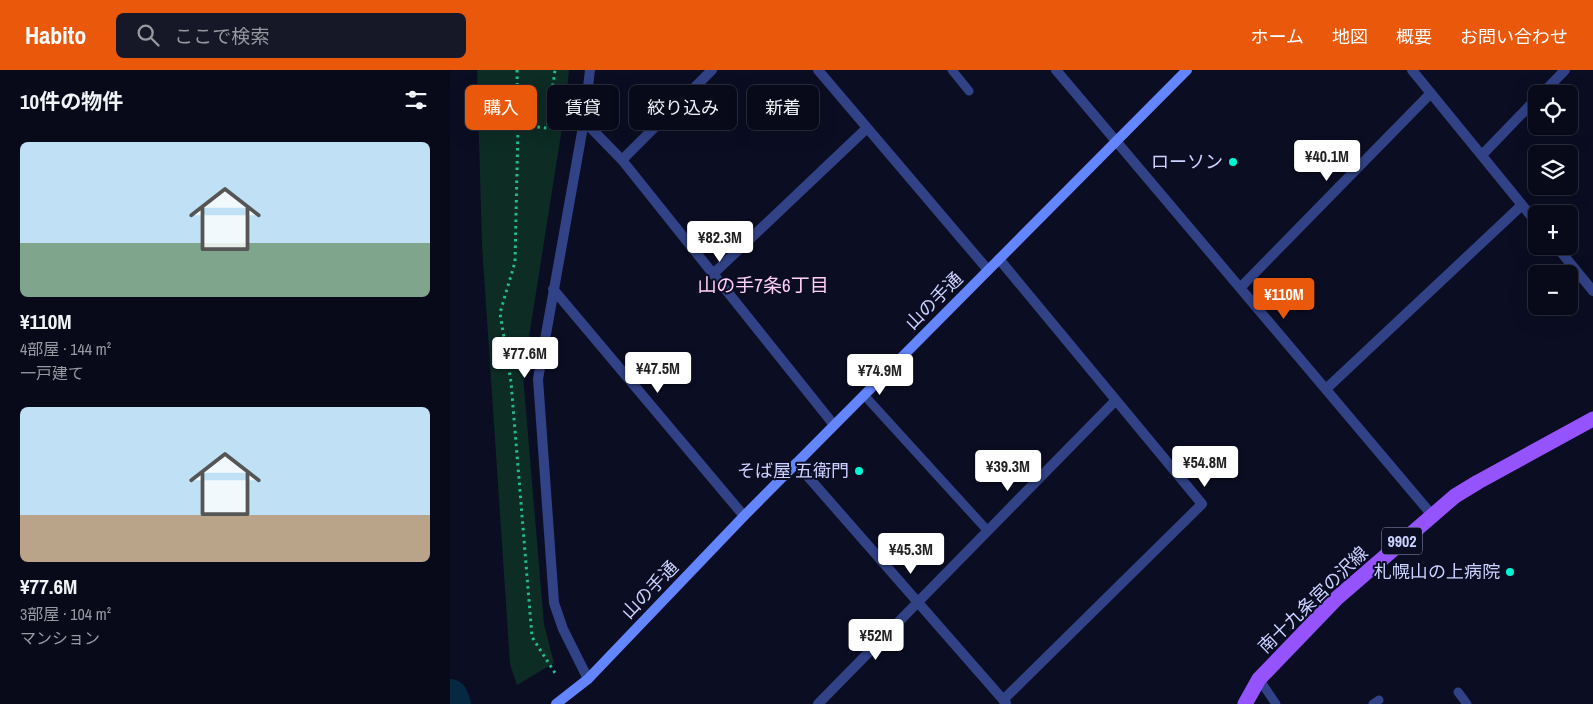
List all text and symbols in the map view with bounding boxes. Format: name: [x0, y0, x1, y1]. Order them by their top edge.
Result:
search box: [116, 13, 466, 58]
text: Habito: [25, 19, 86, 51]
icon: search: [134, 21, 162, 49]
text: ここで検索: [174, 23, 269, 49]
text: ホーム: [1251, 24, 1304, 49]
text: 地図: [1332, 24, 1368, 49]
text: 概要: [1396, 24, 1432, 49]
text: お問い合わせ: [1460, 24, 1568, 49]
chip: 購入: [465, 85, 537, 130]
chip: 賃貸: [547, 85, 619, 130]
chip: 絞り込み: [629, 85, 737, 130]
chip: 新着: [747, 85, 819, 130]
map controls: [1528, 85, 1578, 315]
button: locate: [1528, 85, 1578, 135]
icon: filters: [402, 86, 430, 114]
text: 10件の物件: [20, 87, 123, 116]
pin: ¥40.1M: [1286, 140, 1368, 182]
text: ¥40.1M: [1305, 145, 1349, 167]
button: layers: [1528, 145, 1578, 195]
place label: ローソン: [1151, 149, 1223, 174]
marker: ローソン: [1227, 156, 1239, 168]
icon: home: [180, 174, 270, 264]
button: +: [1528, 205, 1578, 255]
pin: ¥82.3M: [679, 220, 761, 263]
text: ¥82.3M: [698, 226, 742, 248]
button: −: [1528, 265, 1578, 315]
street label: 山の手通: [899, 266, 968, 335]
district label: 山の手7条6丁目: [697, 272, 829, 298]
pin: ¥110M: [1249, 278, 1319, 320]
text: ¥110M: [1264, 283, 1304, 305]
text: ¥110M: [20, 307, 72, 336]
pin: ¥77.6M: [484, 336, 566, 379]
text: 4部屋 · 144 m²: [20, 338, 111, 360]
text: ¥77.6M: [503, 342, 547, 364]
pin: ¥47.5M: [617, 352, 699, 394]
pin: ¥74.9M: [839, 354, 921, 396]
text: ¥47.5M: [636, 357, 680, 379]
text: ¥74.9M: [858, 359, 902, 381]
text: 一戸建て: [20, 362, 84, 384]
icon: home: [180, 439, 270, 529]
pin: ¥54.8M: [1164, 446, 1246, 488]
pin: ¥39.3M: [967, 450, 1049, 492]
text: ¥54.8M: [1183, 451, 1227, 473]
text: ¥39.3M: [986, 455, 1030, 477]
place label: そば屋 五衛門: [737, 458, 849, 483]
marker: そば屋 五衛門: [853, 465, 865, 477]
road number: 9902: [1382, 528, 1422, 554]
pin: ¥45.3M: [870, 532, 952, 575]
text: ¥45.3M: [889, 538, 933, 560]
street label: 南十九条宮の沢線: [1252, 541, 1373, 659]
street label: 山の手通: [616, 555, 684, 624]
place label: 札幌山の上病院: [1374, 559, 1500, 584]
marker: 札幌山の上病院: [1504, 566, 1516, 578]
text: ¥77.6M: [20, 572, 77, 601]
text: 3部屋 · 104 m²: [20, 603, 111, 625]
pin: ¥52M: [846, 618, 906, 661]
text: ¥52M: [860, 624, 892, 646]
text: マンション: [20, 627, 100, 649]

